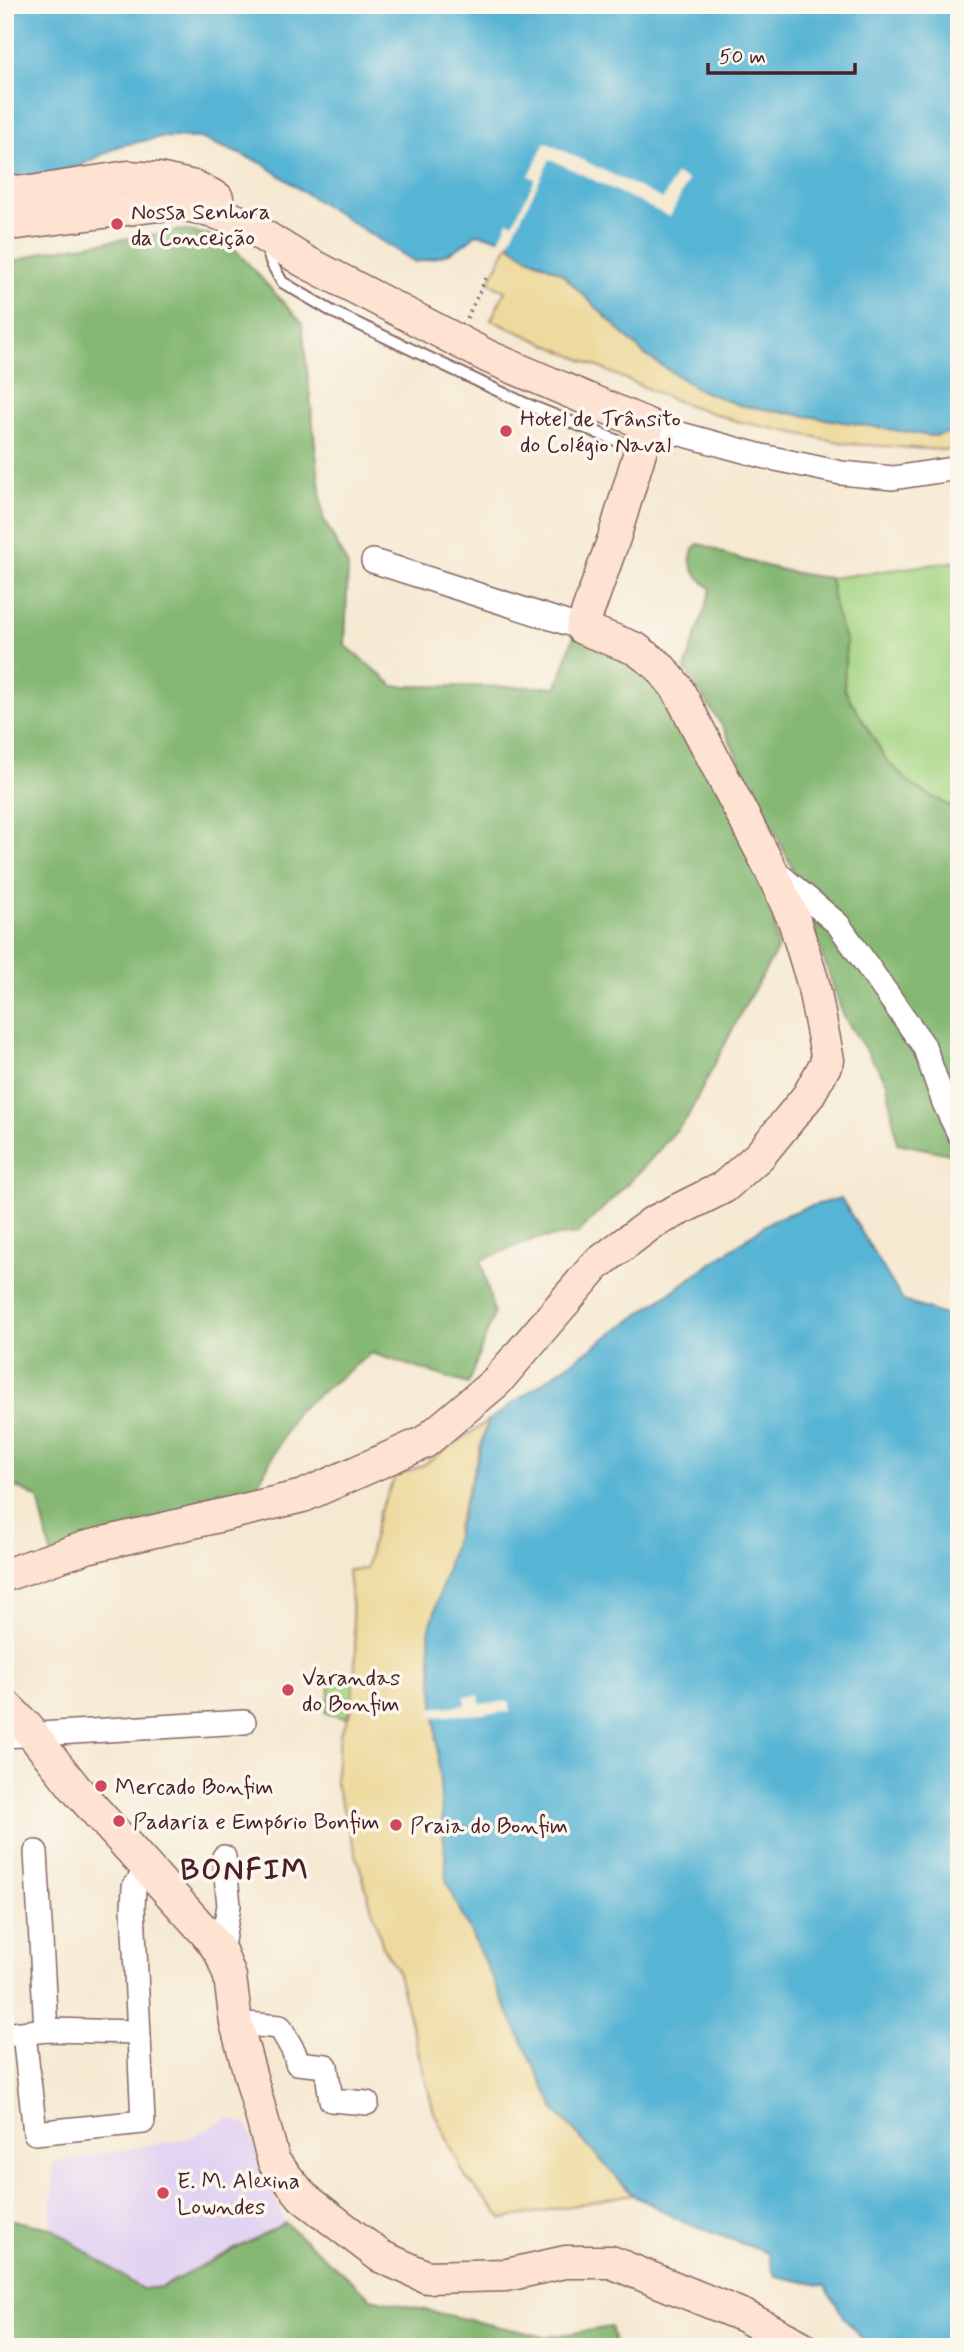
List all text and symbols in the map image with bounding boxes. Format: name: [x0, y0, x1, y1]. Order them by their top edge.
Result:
scale bar: [708, 32, 856, 76]
text: 50 m: [719, 43, 766, 71]
place label: Nossa Senhora da Conceição: [131, 198, 271, 254]
marker: Nossa Senhora da Conceição: [109, 216, 125, 232]
place label: Hotel de Trânsito do Colégio Naval: [520, 405, 681, 461]
marker: Hotel de Trânsito do Colégio Naval: [498, 423, 514, 439]
place label: Varandas do Bonfim: [302, 1664, 400, 1720]
marker: Varandas do Bonfim: [280, 1682, 296, 1698]
place label: Mercado Bonfim: [115, 1773, 273, 1803]
marker: Mercado Bonfim: [93, 1778, 109, 1794]
place label: Padaria e Empório Bonfim: [133, 1808, 379, 1838]
place label: Praia do Bonfim: [410, 1812, 568, 1842]
marker: Padaria e Empório Bonfim: [111, 1813, 127, 1829]
marker: Praia do Bonfim: [388, 1817, 404, 1833]
district label: BONFIM: [180, 1851, 310, 1890]
place label: E. M. Alexina Lowndes: [177, 2167, 300, 2223]
marker: E. M. Alexina Lowndes: [155, 2185, 171, 2201]

